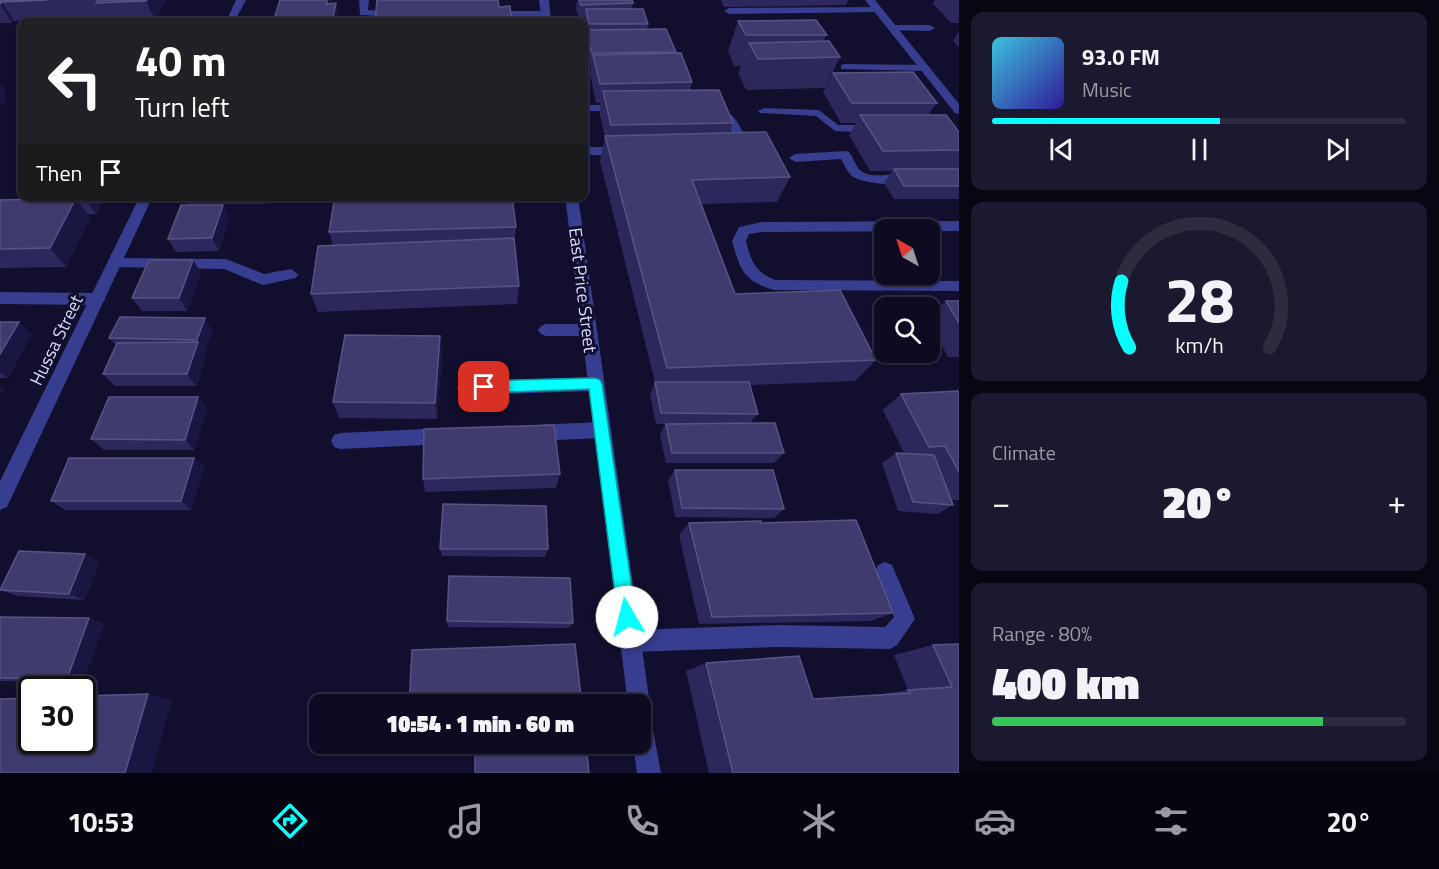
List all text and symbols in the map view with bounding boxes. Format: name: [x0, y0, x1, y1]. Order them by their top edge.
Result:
text: 40 m: [135, 28, 227, 92]
text: 93.0 FM: [1082, 40, 1160, 74]
icon: left: [36, 42, 114, 120]
text: Music: [1082, 74, 1132, 105]
text: Turn left: [135, 86, 229, 127]
icon: previous: [1045, 133, 1078, 166]
icon: pause: [1183, 133, 1216, 166]
icon: next: [1321, 133, 1354, 166]
text: Then: [36, 156, 82, 190]
icon: arrive: [94, 156, 127, 189]
north arrow: [874, 219, 940, 285]
map controls: [874, 219, 940, 363]
street label: East Price Street: [562, 226, 604, 355]
text: 28: [1164, 252, 1234, 347]
street label: Hussa Street: [22, 290, 90, 390]
button: search: [874, 297, 940, 363]
text: km/h: [1175, 330, 1223, 362]
pin: [458, 361, 509, 412]
icon: arrive: [467, 370, 500, 403]
text: Climate: [992, 437, 1056, 468]
text: 20°: [1162, 467, 1236, 535]
text: −: [992, 477, 1010, 527]
text: +: [1388, 477, 1406, 527]
position arrow: [595, 585, 659, 649]
text: Range · 80%: [992, 618, 1092, 649]
text: 400 km: [992, 648, 1140, 716]
speed limit sign: 30: [18, 676, 96, 754]
text: 10:54 · 1 min · 60 m: [386, 707, 574, 741]
icon: directions: [269, 800, 311, 842]
icon: music: [445, 800, 487, 842]
icon: phone: [621, 800, 663, 842]
icon: climate: [798, 800, 840, 842]
icon: car: [974, 800, 1016, 842]
icon: filters: [1150, 800, 1192, 842]
text: 10:53: [67, 801, 135, 842]
text: 20°: [1326, 801, 1372, 842]

